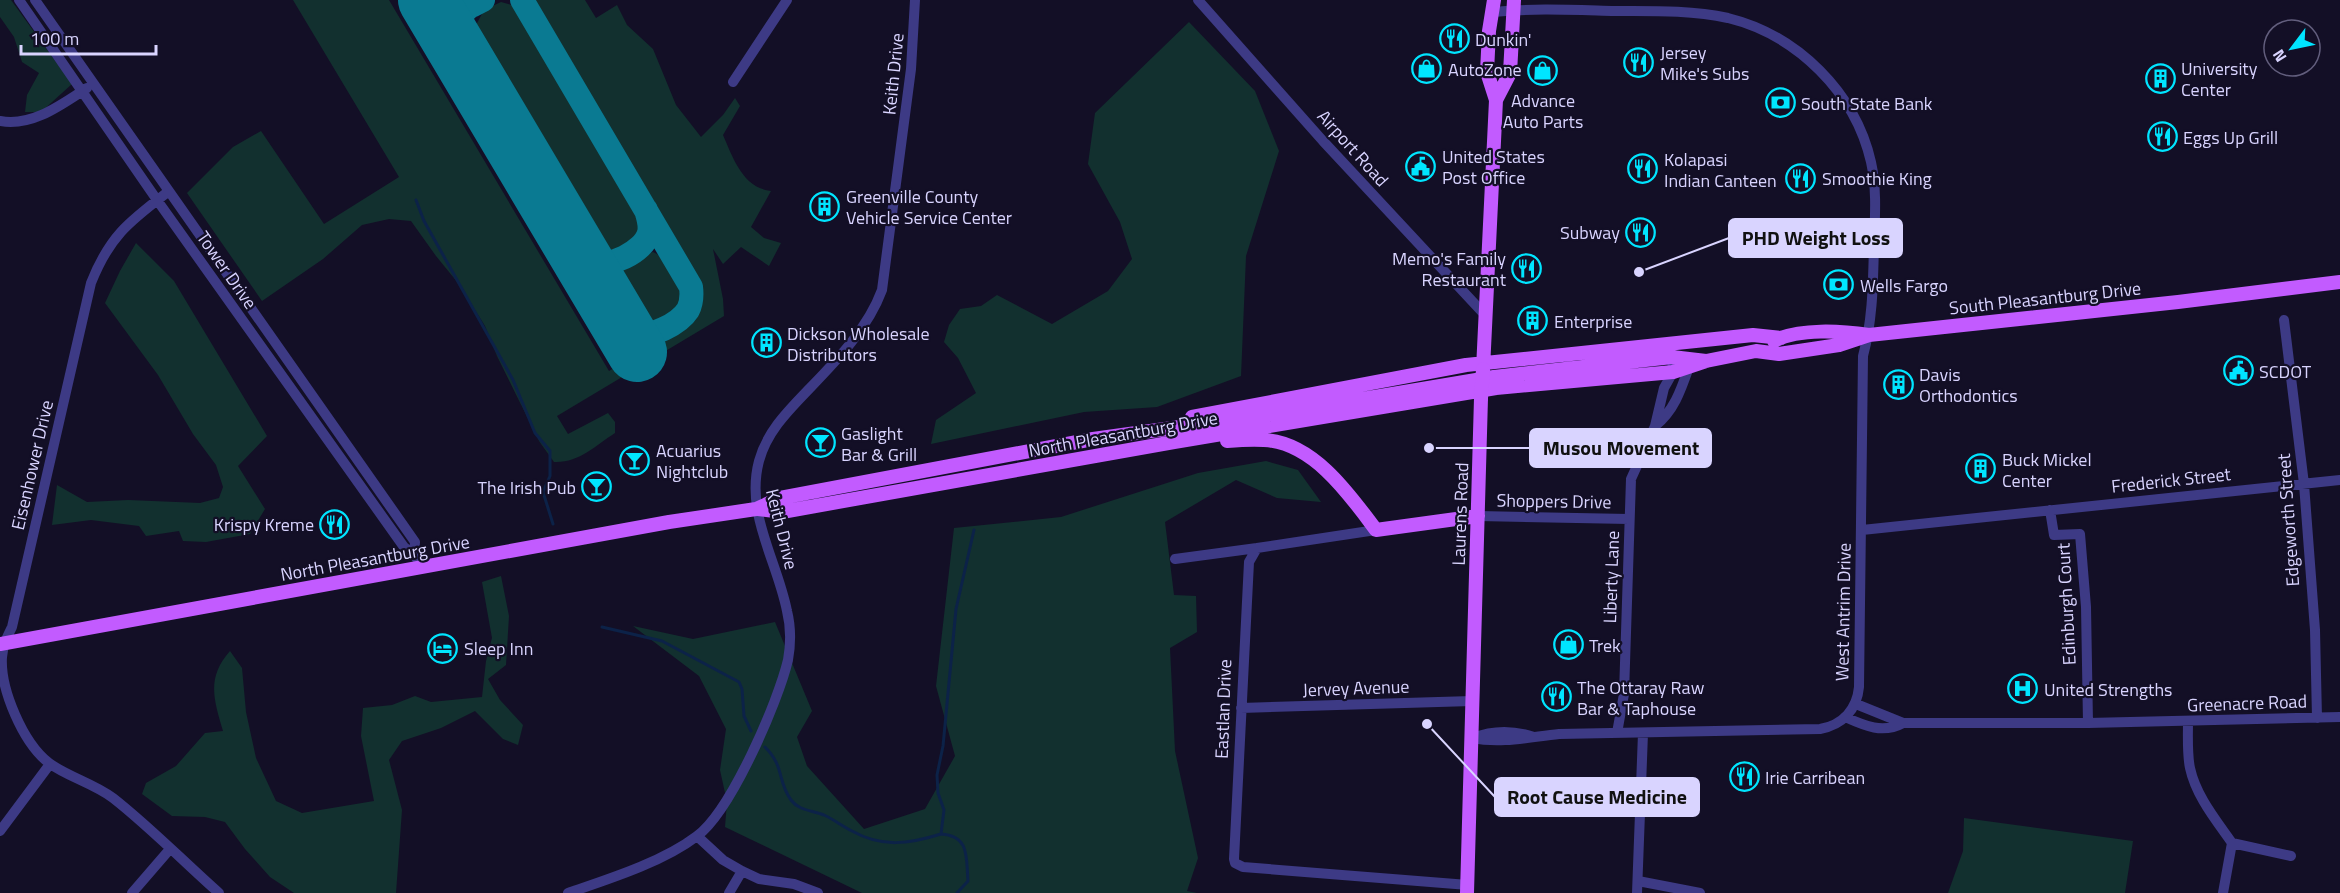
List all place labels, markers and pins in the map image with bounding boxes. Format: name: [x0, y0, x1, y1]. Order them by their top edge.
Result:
restaurant icon: Dunkin': [1438, 23, 1470, 55]
place label: Dunkin': [1475, 26, 1532, 53]
place label: Jersey Mike's Subs: [1660, 39, 1749, 87]
restaurant icon: Jersey Mike's Subs: [1623, 46, 1655, 78]
shop icon: AutoZone: [1411, 53, 1443, 85]
shop icon: Advance Auto Parts: [1527, 55, 1559, 87]
place label: University Center: [2181, 55, 2258, 103]
place label: AutoZone: [1448, 56, 1522, 83]
building icon: University Center: [2144, 62, 2176, 94]
place label: Advance Auto Parts: [1503, 87, 1583, 135]
bank icon: South State Bank: [1764, 87, 1796, 119]
place label: South State Bank: [1801, 90, 1933, 117]
restaurant icon: Eggs Up Grill: [2146, 121, 2178, 153]
place label: Eggs Up Grill: [2183, 124, 2278, 151]
place label: United States Post Office: [1442, 143, 1545, 191]
place label: Kolapasi Indian Canteen: [1664, 146, 1777, 194]
public building icon: United States Post Office: [1405, 150, 1437, 182]
restaurant icon: Kolapasi Indian Canteen: [1627, 153, 1659, 185]
restaurant icon: Smoothie King: [1785, 162, 1817, 194]
place label: Smoothie King: [1822, 165, 1932, 192]
place label: Greenville County Vehicle Service Center: [846, 183, 1012, 231]
building icon: Greenville County Vehicle Service Center: [809, 190, 841, 222]
restaurant icon: Subway: [1625, 216, 1657, 248]
place label: Subway: [1560, 219, 1620, 246]
callout: PHD Weight Loss: [1729, 219, 1902, 257]
place label: Memo's Family Restaurant: [1392, 245, 1507, 293]
restaurant icon: Memo's Family Restaurant: [1511, 252, 1543, 284]
bank icon: Wells Fargo: [1823, 269, 1855, 301]
place label: Wells Fargo: [1860, 272, 1948, 299]
building icon: Enterprise: [1517, 305, 1549, 337]
place label: Enterprise: [1554, 308, 1632, 335]
place label: Dickson Wholesale Distributors: [787, 320, 930, 368]
building icon: Dickson Wholesale Distributors: [750, 327, 782, 359]
public building icon: SCDOT: [2222, 355, 2254, 387]
place label: SCDOT: [2259, 358, 2312, 385]
place label: Davis Orthodontics: [1919, 361, 2018, 409]
building icon: Davis Orthodontics: [1882, 368, 1914, 400]
place label: Gaslight Bar & Grill: [841, 420, 917, 468]
bar icon: Gaslight Bar & Grill: [804, 427, 836, 459]
callout: Musou Movement: [1530, 429, 1711, 467]
place label: Acuarius Nightclub: [656, 437, 728, 485]
bar icon: Acuarius Nightclub: [619, 444, 651, 476]
place label: Buck Mickel Center: [2002, 446, 2092, 494]
building icon: Buck Mickel Center: [1965, 453, 1997, 485]
bar icon: The Irish Pub: [581, 471, 613, 503]
place label: The Irish Pub: [478, 474, 576, 501]
restaurant icon: Krispy Kreme: [319, 508, 351, 540]
place label: Krispy Kreme: [214, 511, 314, 538]
shop icon: Trek: [1552, 629, 1584, 661]
hotel icon: Sleep Inn: [427, 632, 459, 664]
place label: Trek: [1589, 632, 1621, 659]
place label: Sleep Inn: [464, 635, 533, 662]
hospital icon: United Strengths: [2007, 673, 2039, 705]
place label: The Ottaray Raw Bar & Taphouse: [1577, 674, 1705, 722]
place label: United Strengths: [2044, 676, 2172, 703]
restaurant icon: The Ottaray Raw Bar & Taphouse: [1540, 681, 1572, 713]
restaurant icon: Irie Carribean: [1728, 761, 1760, 793]
place label: Irie Carribean: [1765, 764, 1865, 791]
callout: Root Cause Medicine: [1495, 778, 1699, 816]

